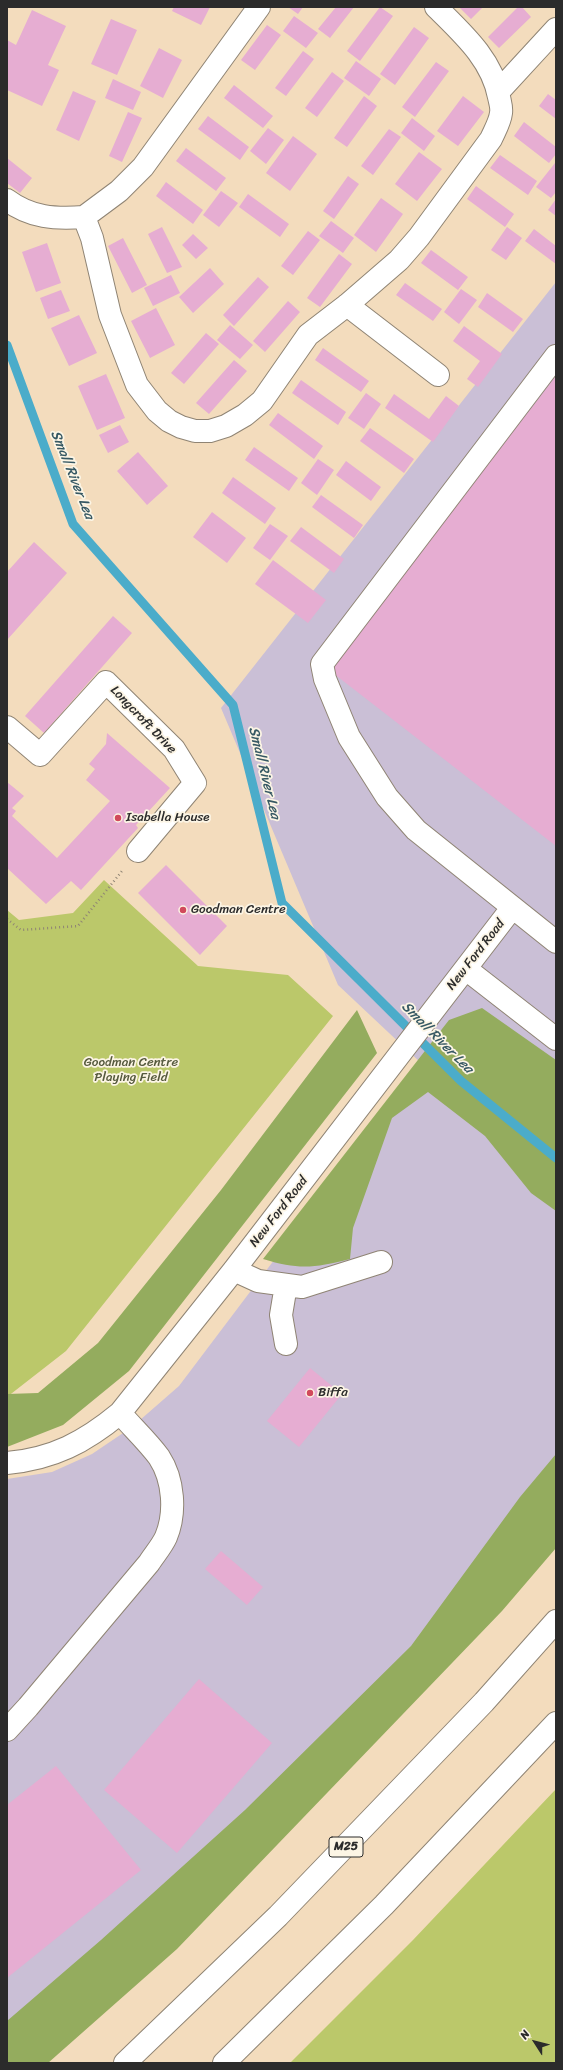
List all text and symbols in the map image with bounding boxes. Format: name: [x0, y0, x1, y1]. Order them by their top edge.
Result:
water label: Small River Lea: [47, 428, 97, 522]
street label: Longcroft Drive: [107, 683, 179, 757]
water label: Small River Lea: [244, 725, 284, 821]
place label: Isabella House: [126, 810, 210, 826]
marker: Isabella House: [113, 813, 123, 823]
place label: Goodman Centre: [191, 902, 286, 918]
marker: Goodman Centre: [178, 905, 188, 915]
street label: New Ford Road: [444, 917, 508, 993]
water label: Small River Lea: [398, 999, 476, 1077]
park label: Goodman Centre Playing Field: [84, 1055, 178, 1086]
street label: New Ford Road: [247, 1174, 311, 1250]
place label: Biffa: [318, 1385, 348, 1401]
marker: Biffa: [305, 1388, 315, 1398]
road number: M25: [329, 1837, 363, 1857]
north arrow: [515, 2022, 555, 2062]
text: N: [515, 2026, 535, 2043]

